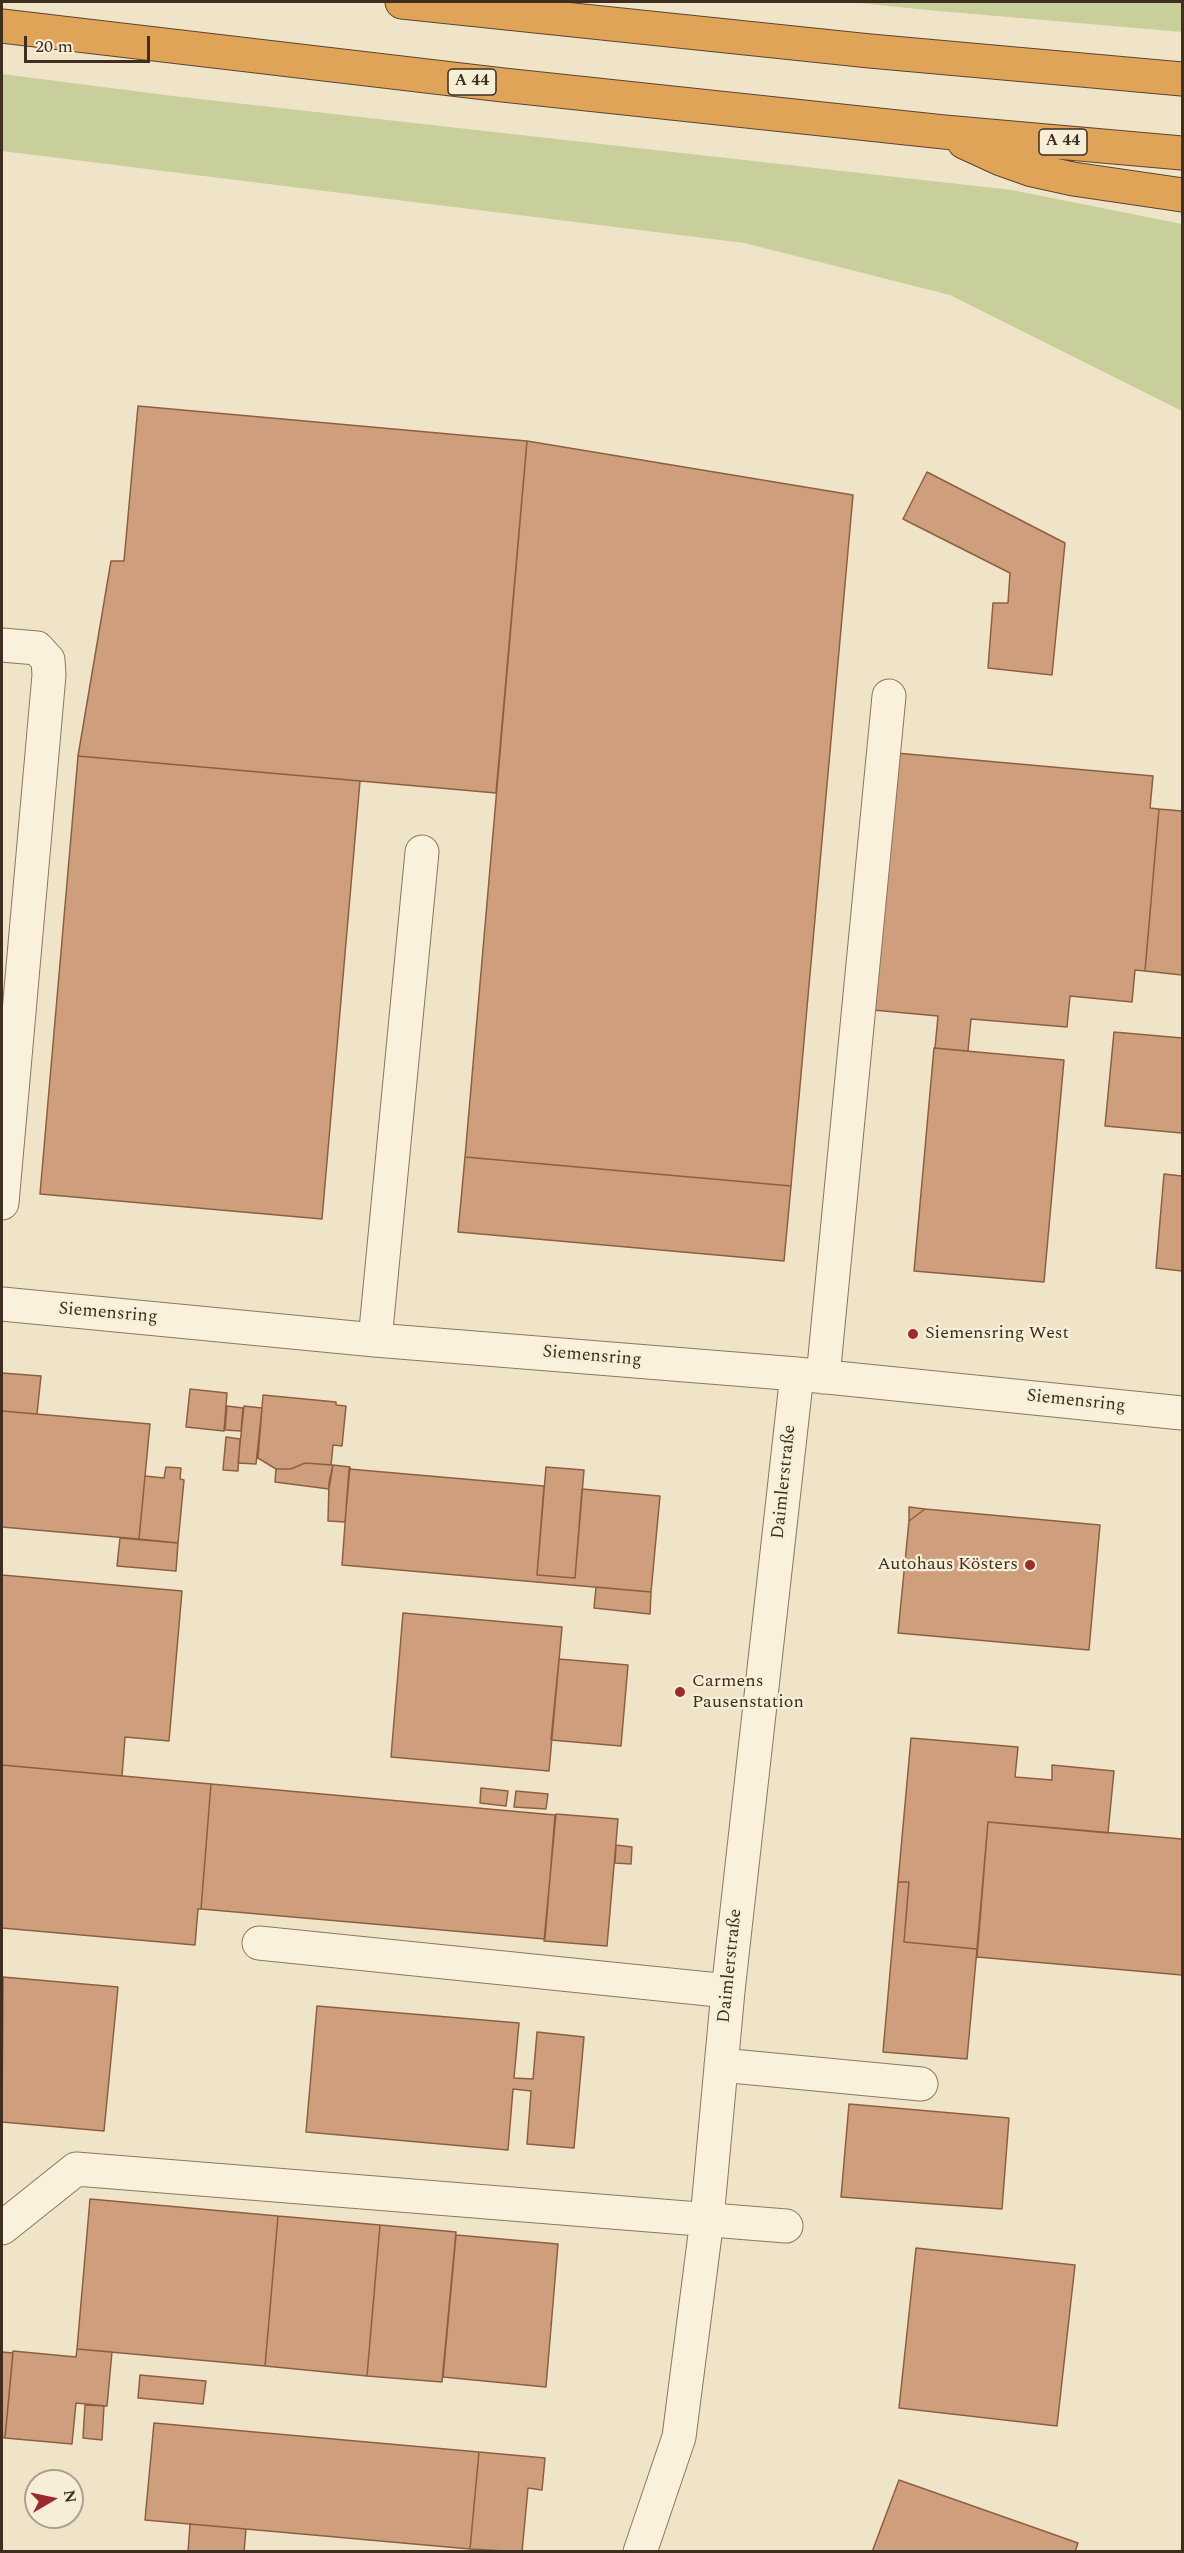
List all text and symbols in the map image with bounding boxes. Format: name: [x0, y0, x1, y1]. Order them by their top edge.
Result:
scale bar: [27, 24, 153, 62]
text: 20 m: [35, 33, 73, 60]
road number: A 44: [448, 69, 496, 95]
road number: A 44: [1039, 129, 1087, 155]
street label: Siemensring: [58, 1299, 158, 1329]
place label: Siemensring West: [925, 1323, 1069, 1345]
marker: Siemensring West: [906, 1327, 920, 1341]
street label: Siemensring: [542, 1342, 642, 1372]
street label: Siemensring: [1025, 1386, 1127, 1418]
street label: Daimlerstraße: [768, 1424, 802, 1540]
place label: Autohaus Kösters: [877, 1554, 1018, 1576]
marker: Autohaus Kösters: [1023, 1558, 1037, 1572]
place label: Carmens Pausenstation: [692, 1671, 804, 1714]
marker: Carmens Pausenstation: [673, 1685, 687, 1699]
street label: Daimlerstraße: [714, 1908, 748, 2024]
north arrow: [24, 2469, 84, 2529]
text: N: [57, 2488, 83, 2505]

